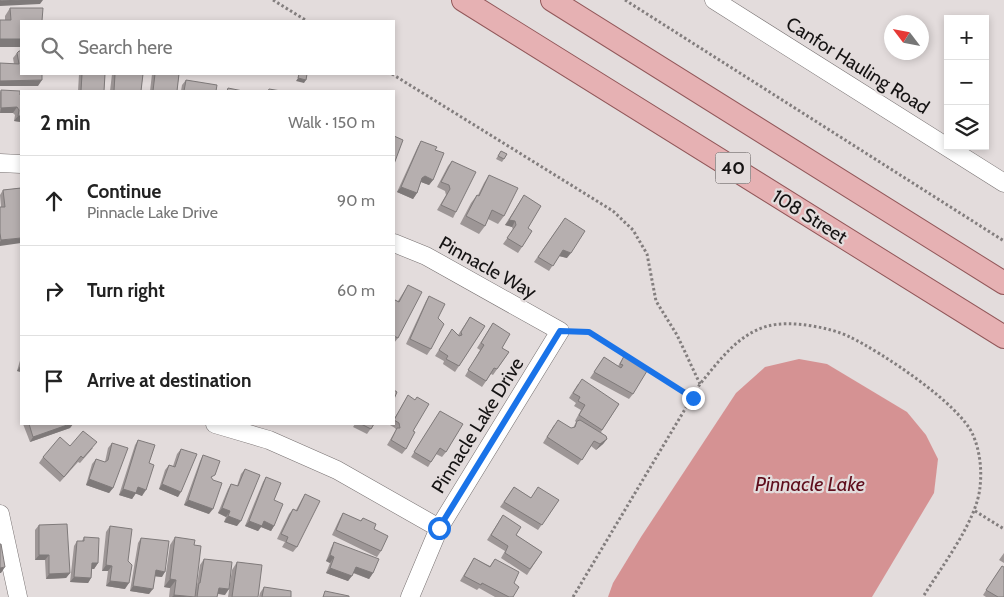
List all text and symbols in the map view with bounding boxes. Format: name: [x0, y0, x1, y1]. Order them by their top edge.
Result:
street label: Canfor Hauling Road: [782, 12, 934, 119]
north arrow: [884, 15, 929, 60]
map controls: [944, 15, 989, 150]
button: +: [944, 15, 989, 60]
search box: [20, 20, 395, 75]
icon: search: [38, 34, 66, 62]
text: Search here: [78, 36, 172, 59]
button: −: [944, 60, 989, 105]
button: layers: [944, 105, 989, 150]
text: 2 min: [40, 110, 91, 135]
text: Walk · 150 m: [288, 113, 375, 132]
road number: 40: [716, 152, 750, 184]
text: Continue: [87, 180, 161, 203]
street label: 108 Street: [768, 184, 852, 249]
icon: ahead: [40, 187, 68, 215]
text: 90 m: [337, 191, 375, 210]
text: Pinnacle Lake Drive: [87, 203, 218, 222]
street label: Pinnacle Way: [435, 231, 541, 304]
icon: right: [40, 277, 68, 305]
text: Turn right: [87, 279, 165, 302]
text: 60 m: [337, 281, 375, 300]
street label: Pinnacle Lake Drive: [426, 353, 529, 497]
icon: arrive: [40, 367, 68, 395]
text: Arrive at destination: [87, 369, 251, 392]
route end: [682, 387, 705, 410]
water label: Pinnacle Lake: [755, 472, 865, 496]
route start: [428, 517, 451, 540]

